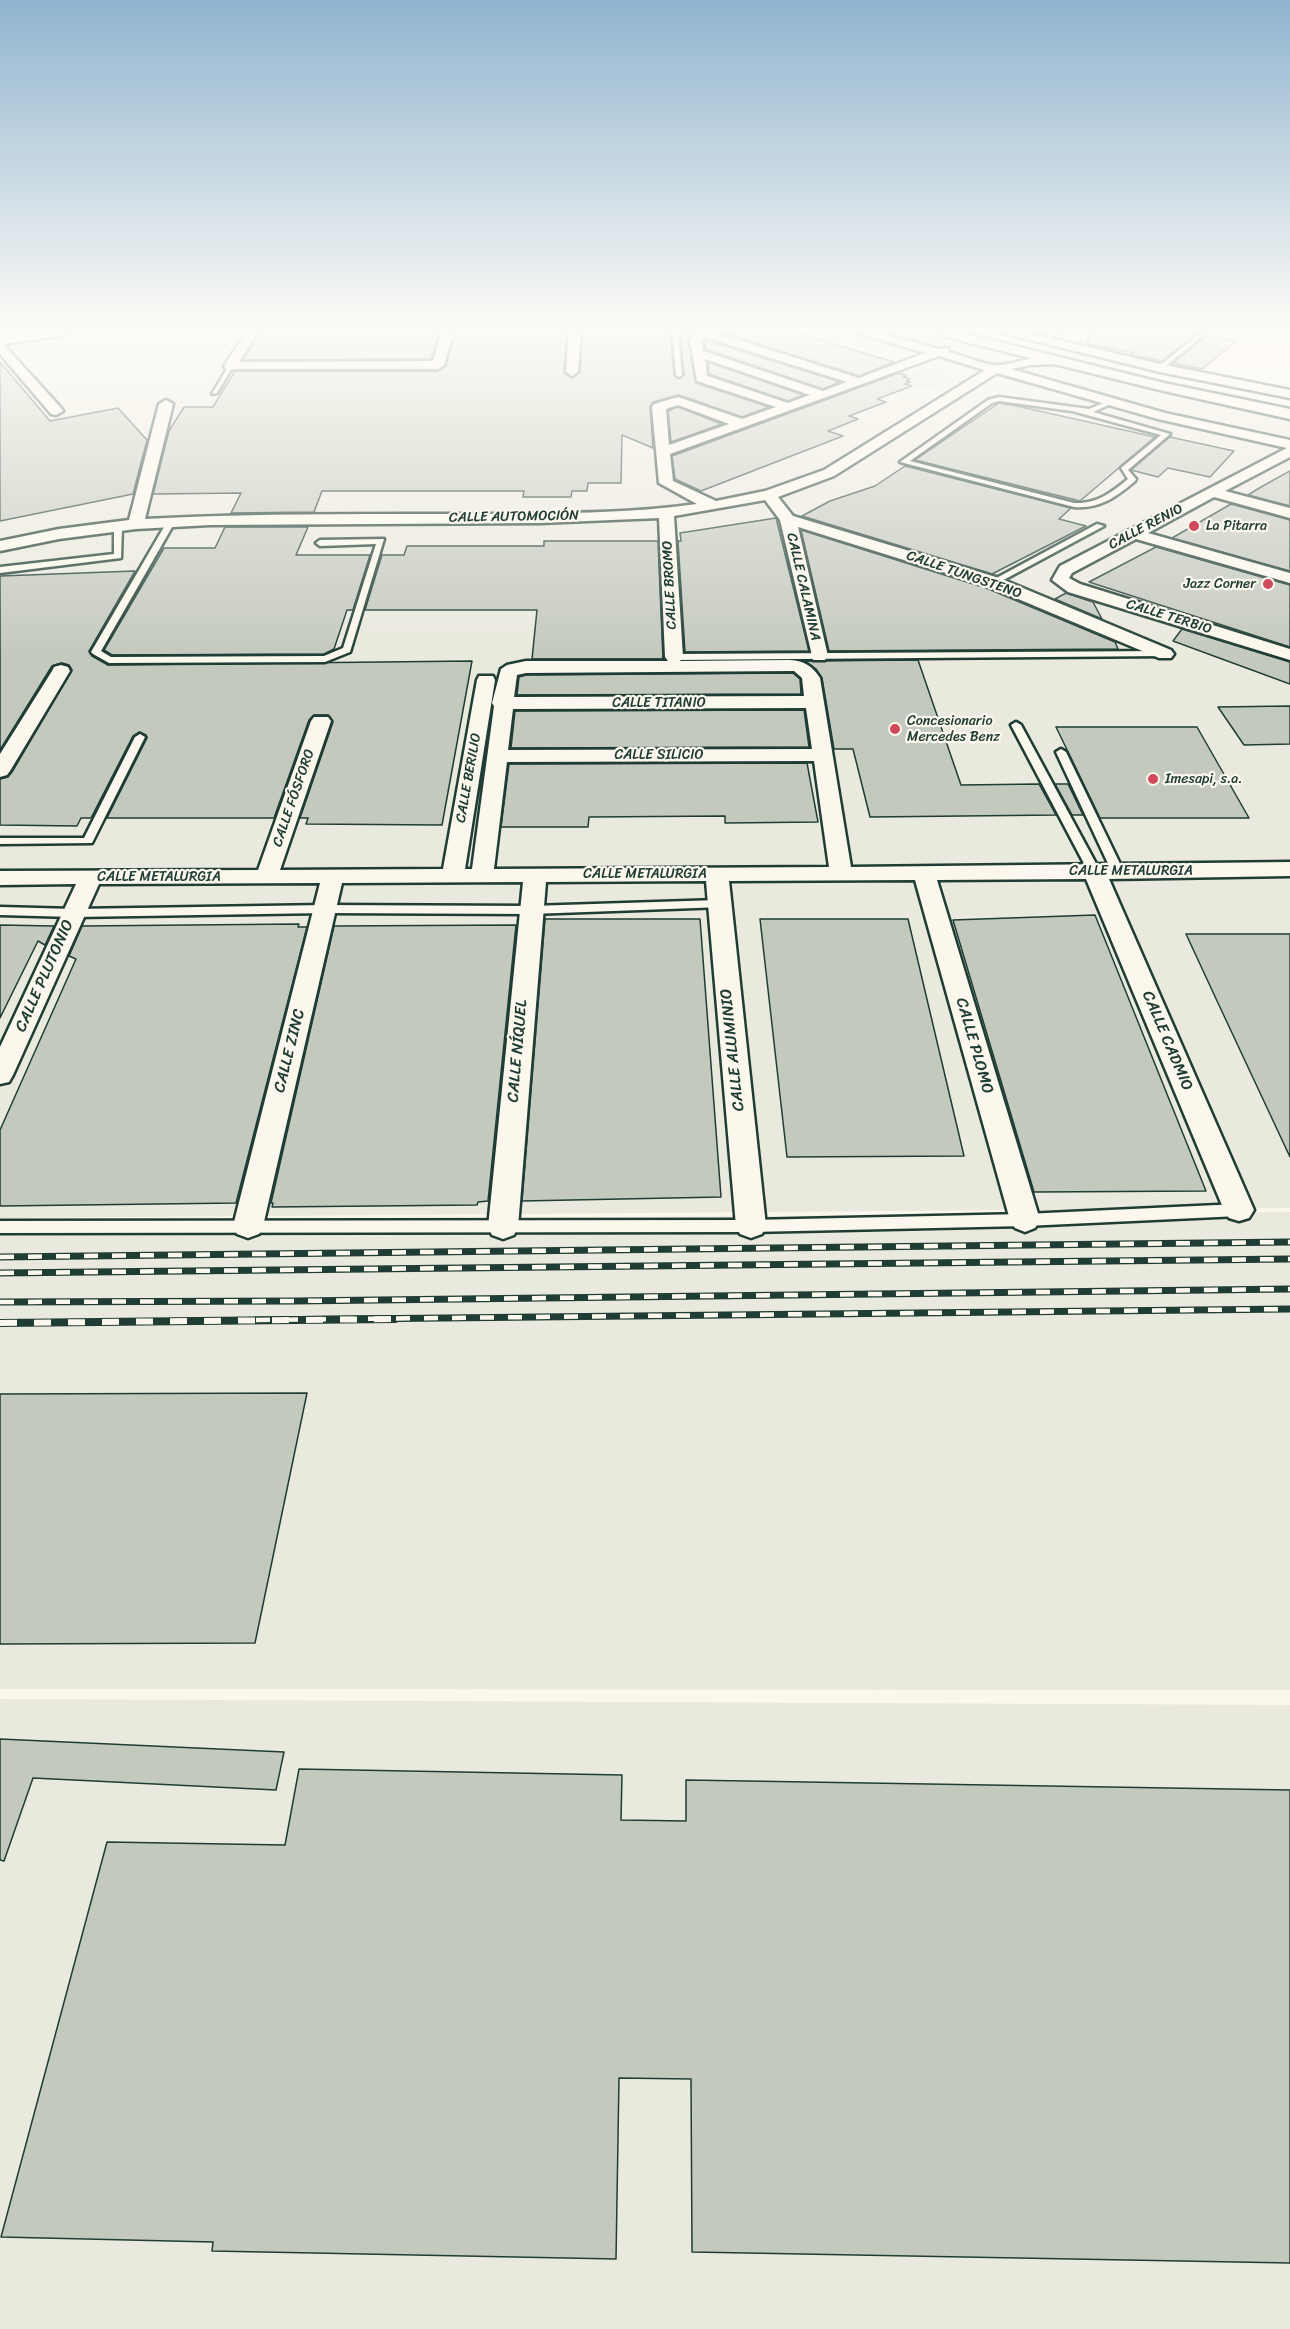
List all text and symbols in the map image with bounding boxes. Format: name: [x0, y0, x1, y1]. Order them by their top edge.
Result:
street label: CALLE RENIO: [1106, 500, 1186, 554]
street label: CALLE AUTOMOCIÓN: [449, 507, 579, 527]
place label: La Pitarra: [1206, 518, 1267, 534]
marker: La Pitarra: [1187, 519, 1201, 533]
street label: CALLE CALAMINA: [782, 531, 824, 643]
street label: CALLE BROMO: [659, 540, 681, 630]
street label: CALLE TUNGSTENO: [904, 547, 1024, 603]
place label: Jazz Corner: [1183, 576, 1256, 592]
marker: Jazz Corner: [1261, 577, 1275, 591]
street label: CALLE TERBIO: [1124, 596, 1214, 638]
street label: CALLE TITANIO: [612, 695, 706, 711]
place label: Concesionario Mercedes Benz: [907, 713, 1000, 746]
marker: Concesionario Mercedes Benz: [888, 722, 902, 736]
street label: CALLE BERILIO: [453, 732, 485, 824]
street label: CALLE FÓSFORO: [269, 747, 319, 849]
street label: CALLE SILICIO: [614, 747, 704, 763]
place label: Imesapi, s.a.: [1165, 771, 1243, 787]
marker: Imesapi, s.a.: [1146, 772, 1160, 786]
street label: CALLE METALURGIA: [1069, 863, 1193, 879]
street label: CALLE METALURGIA: [583, 866, 707, 882]
street label: CALLE METALURGIA: [97, 869, 221, 885]
street label: CALLE PLUTONIO: [12, 917, 78, 1035]
street label: CALLE ALUMINIO: [717, 988, 749, 1112]
street label: CALLE CADMIO: [1137, 988, 1197, 1094]
street label: CALLE PLOMO: [951, 996, 997, 1096]
street label: CALLE NÍQUEL: [504, 999, 532, 1103]
street label: CALLE ZINC: [270, 1007, 310, 1095]

